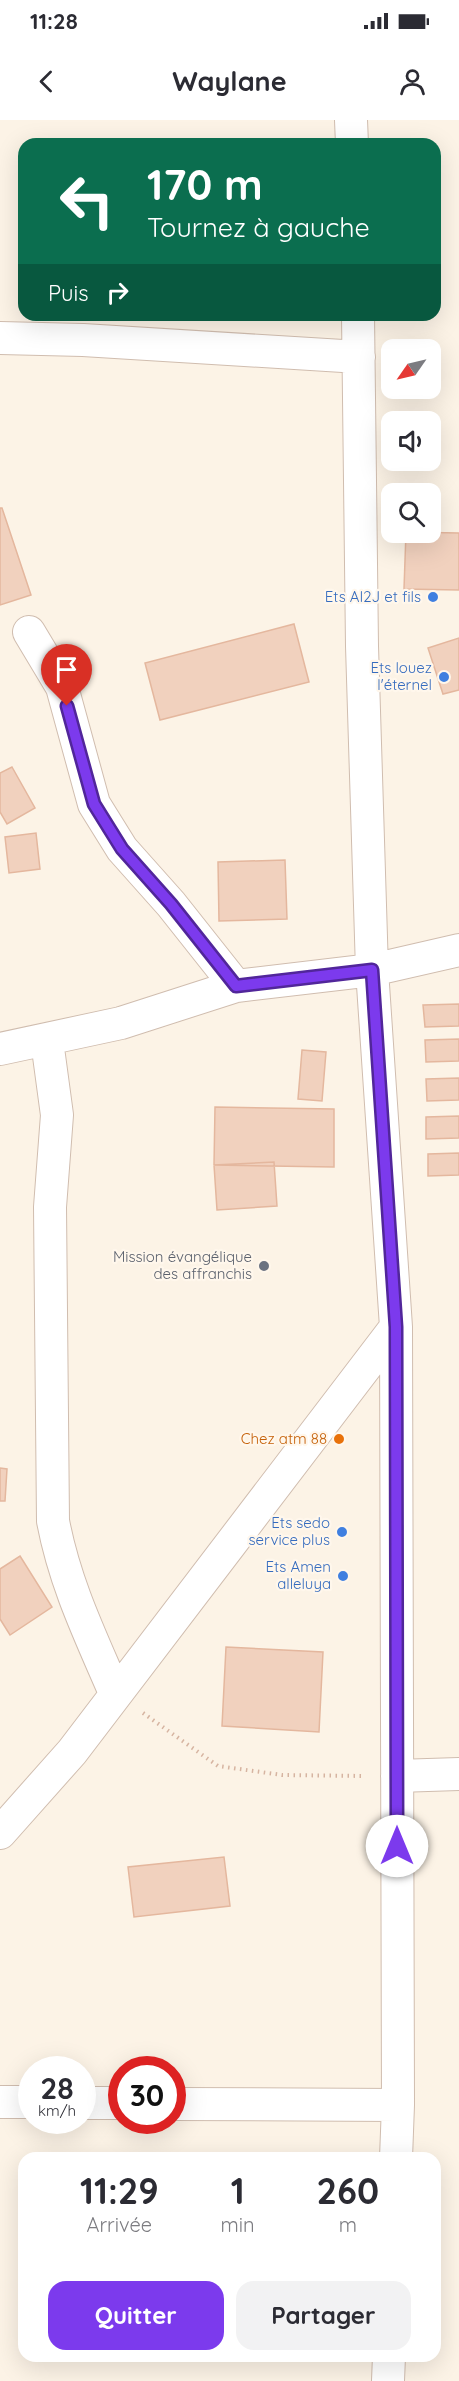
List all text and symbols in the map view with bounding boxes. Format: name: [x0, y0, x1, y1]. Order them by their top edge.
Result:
text: 11:28: [30, 7, 78, 35]
text: Waylane: [172, 64, 287, 98]
icon: back: [30, 65, 63, 98]
icon: person: [396, 65, 429, 98]
text: 170 m: [147, 158, 263, 211]
icon: left: [48, 162, 126, 240]
text: Tournez à gauche: [147, 210, 370, 244]
icon: right: [101, 276, 134, 309]
text: Puis: [48, 279, 89, 307]
north arrow: [381, 339, 441, 399]
map controls: [381, 339, 441, 543]
button: sound: [381, 411, 441, 471]
button: search: [381, 483, 441, 543]
place label: Ets AI2J et fils: [325, 587, 421, 606]
marker: Ets AI2J et fils: [426, 590, 440, 604]
pin: [41, 644, 92, 706]
icon: arrive: [50, 653, 83, 686]
place label: Ets louez l'éternel: [370, 658, 432, 694]
marker: Ets louez l'éternel: [437, 670, 451, 684]
place label: Mission évangélique des affranchis: [113, 1247, 252, 1283]
marker: Mission évangélique des affranchis: [257, 1259, 271, 1273]
place label: Chez atm 88: [241, 1429, 327, 1448]
marker: Chez atm 88: [332, 1432, 346, 1446]
place label: Ets sedo service plus: [248, 1513, 330, 1549]
marker: Ets sedo service plus: [335, 1525, 349, 1539]
place label: Ets Amen alleluya: [265, 1557, 331, 1593]
marker: Ets Amen alleluya: [336, 1569, 350, 1583]
position arrow: [365, 1814, 429, 1878]
speed limit sign: 30: [108, 2056, 186, 2134]
text: 28: [40, 2069, 74, 2107]
text: km/h: [38, 2101, 76, 2120]
text: 11:29: [80, 2168, 159, 2213]
text: 1: [231, 2168, 245, 2213]
text: 260: [317, 2168, 379, 2213]
text: Arrivée: [86, 2212, 152, 2237]
text: min: [221, 2212, 255, 2237]
text: m: [339, 2212, 357, 2237]
button: Quitter: [48, 2281, 224, 2350]
button: Partager: [236, 2281, 411, 2350]

